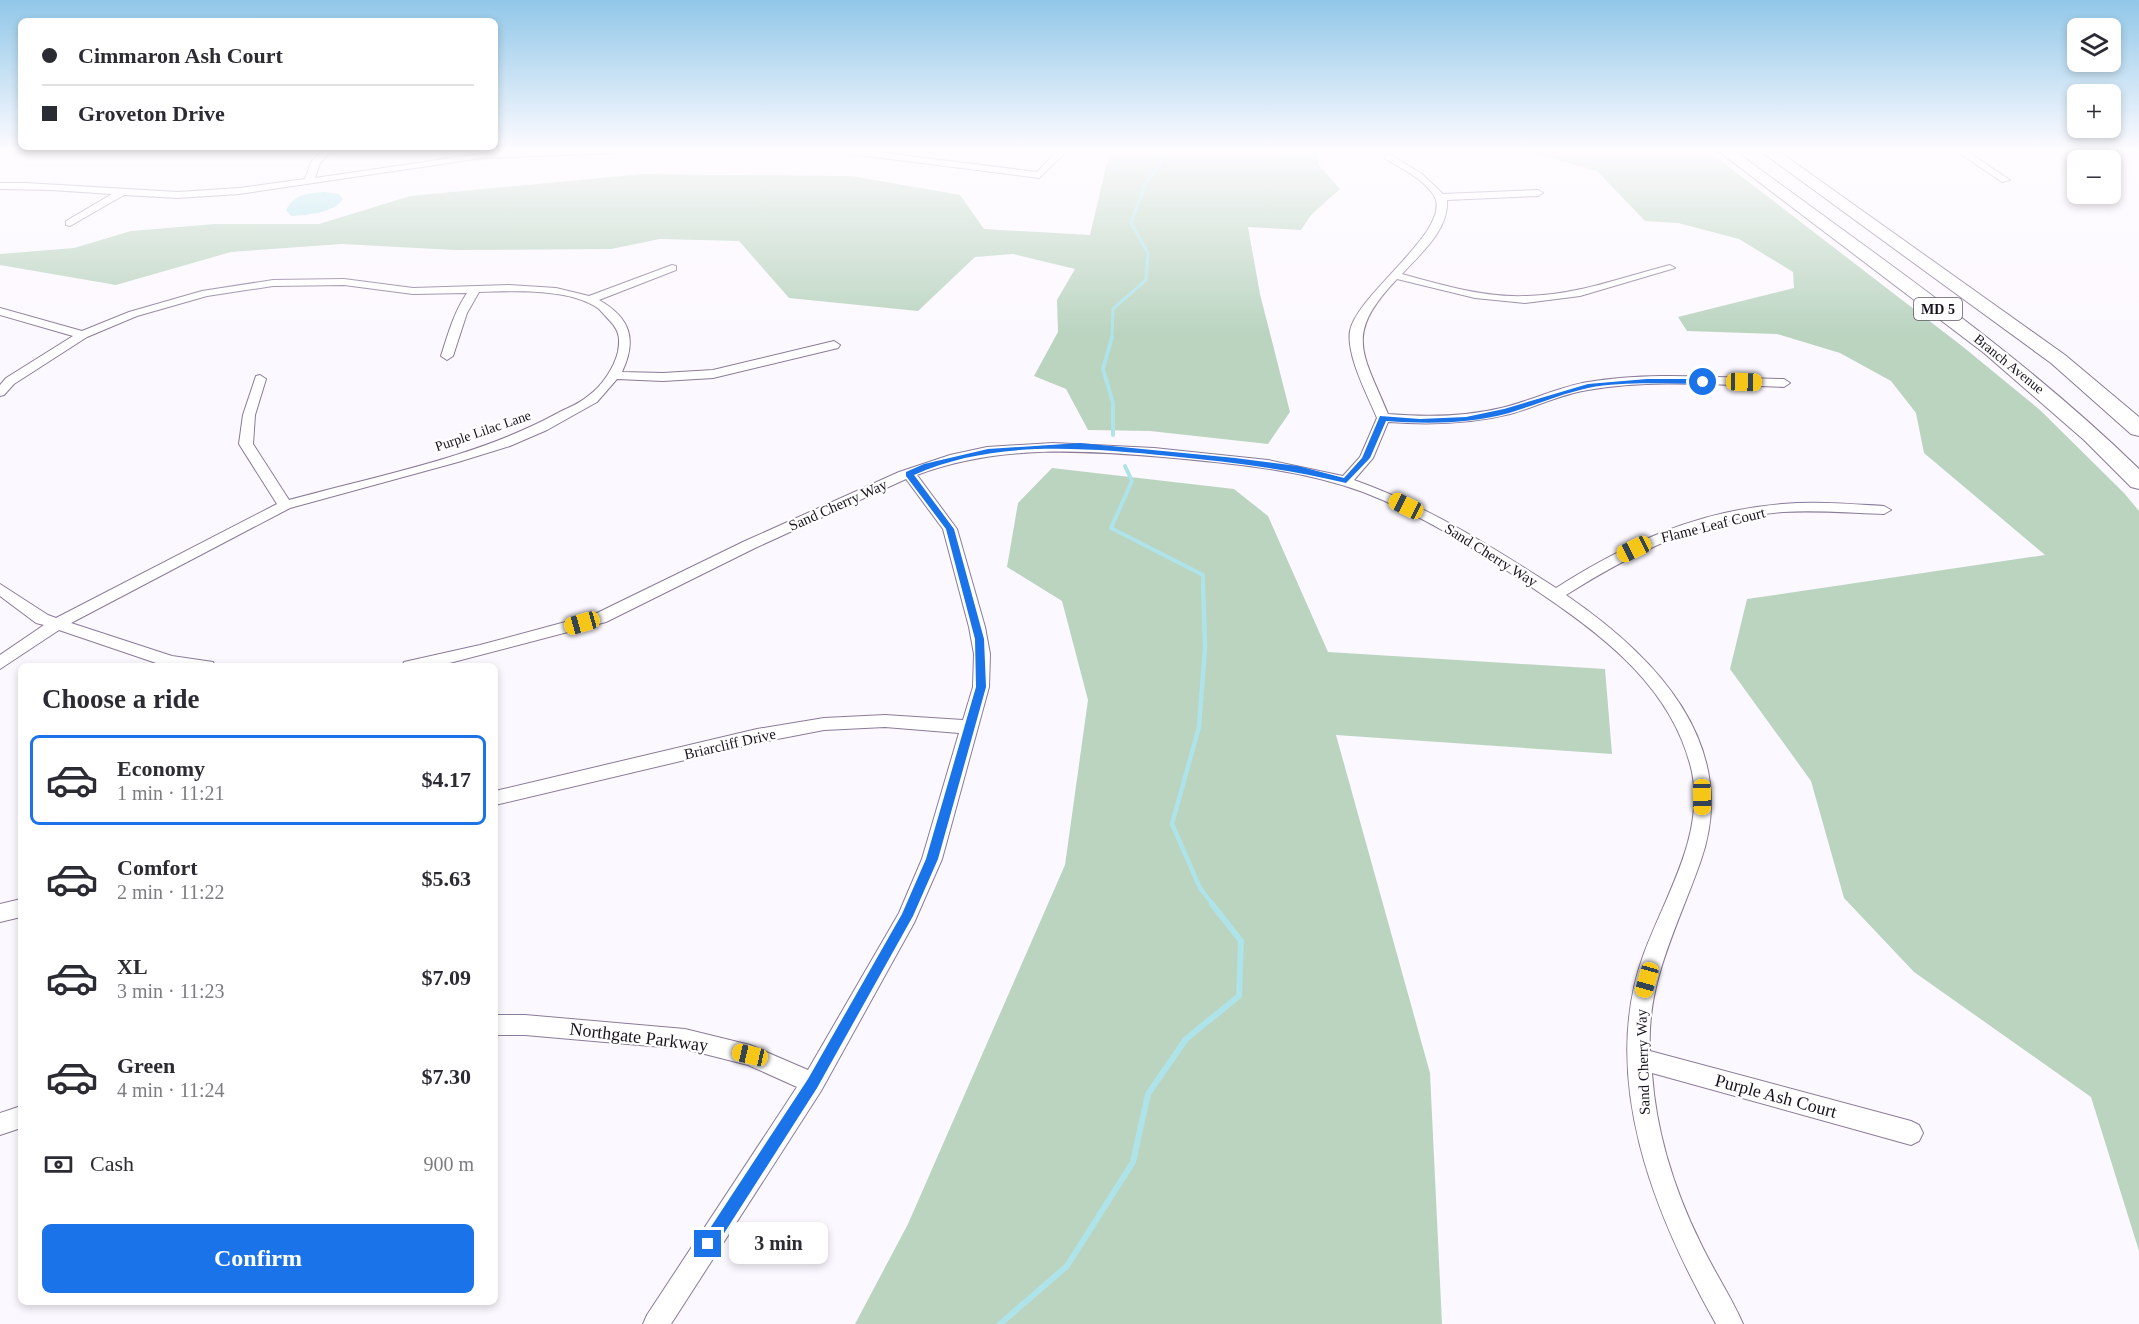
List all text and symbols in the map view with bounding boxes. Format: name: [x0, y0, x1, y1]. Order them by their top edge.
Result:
map controls: [2067, 18, 2121, 204]
button: layers: [2067, 18, 2121, 72]
text: Cimmaron Ash Court: [78, 43, 283, 68]
button: +: [2067, 84, 2121, 138]
text: Groveton Drive: [78, 101, 225, 126]
button: −: [2067, 150, 2121, 204]
road number: MD 5: [1914, 298, 1962, 320]
street label: Branch Avenue: [1971, 331, 2047, 397]
route start: [1689, 368, 1716, 395]
car: [1726, 373, 1762, 391]
street label: Purple Lilac Lane: [433, 408, 533, 454]
street label: Sand Cherry Way: [786, 476, 890, 534]
car: [1386, 490, 1426, 522]
street label: Flame Leaf Court: [1659, 504, 1767, 546]
street label: Sand Cherry Way: [1442, 520, 1541, 590]
car: [1614, 533, 1654, 565]
car: [562, 609, 602, 637]
text: Choose a ride: [42, 684, 200, 714]
street label: Briarcliff Drive: [683, 726, 778, 762]
icon: car: [45, 753, 99, 807]
text: Economy: [117, 756, 205, 781]
text: $4.17: [422, 767, 471, 792]
car: [1693, 779, 1711, 815]
text: 1 min · 11:21: [117, 782, 225, 804]
icon: car: [45, 852, 99, 906]
text: Comfort: [117, 855, 198, 880]
text: $5.63: [422, 866, 471, 891]
text: 2 min · 11:22: [117, 881, 225, 903]
icon: car: [45, 951, 99, 1005]
text: XL: [117, 954, 148, 979]
car: [1633, 960, 1661, 1000]
text: $7.09: [422, 965, 471, 990]
text: 3 min · 11:23: [117, 980, 225, 1002]
street label: Sand Cherry Way: [1633, 1008, 1653, 1115]
street label: Northgate Parkway: [569, 1019, 709, 1055]
car: [730, 1042, 770, 1068]
icon: car: [45, 1050, 99, 1104]
text: Green: [117, 1053, 175, 1078]
text: $7.30: [422, 1064, 471, 1089]
street label: Purple Ash Court: [1713, 1070, 1839, 1122]
text: 4 min · 11:24: [117, 1079, 225, 1101]
icon: cash: [42, 1148, 75, 1181]
text: Cash: [90, 1151, 134, 1176]
text: 900 m: [423, 1153, 474, 1175]
callout: 3 min: [729, 1223, 828, 1265]
button: Confirm: [42, 1224, 474, 1293]
route end: [694, 1230, 721, 1257]
text: 3 min: [754, 1232, 803, 1254]

